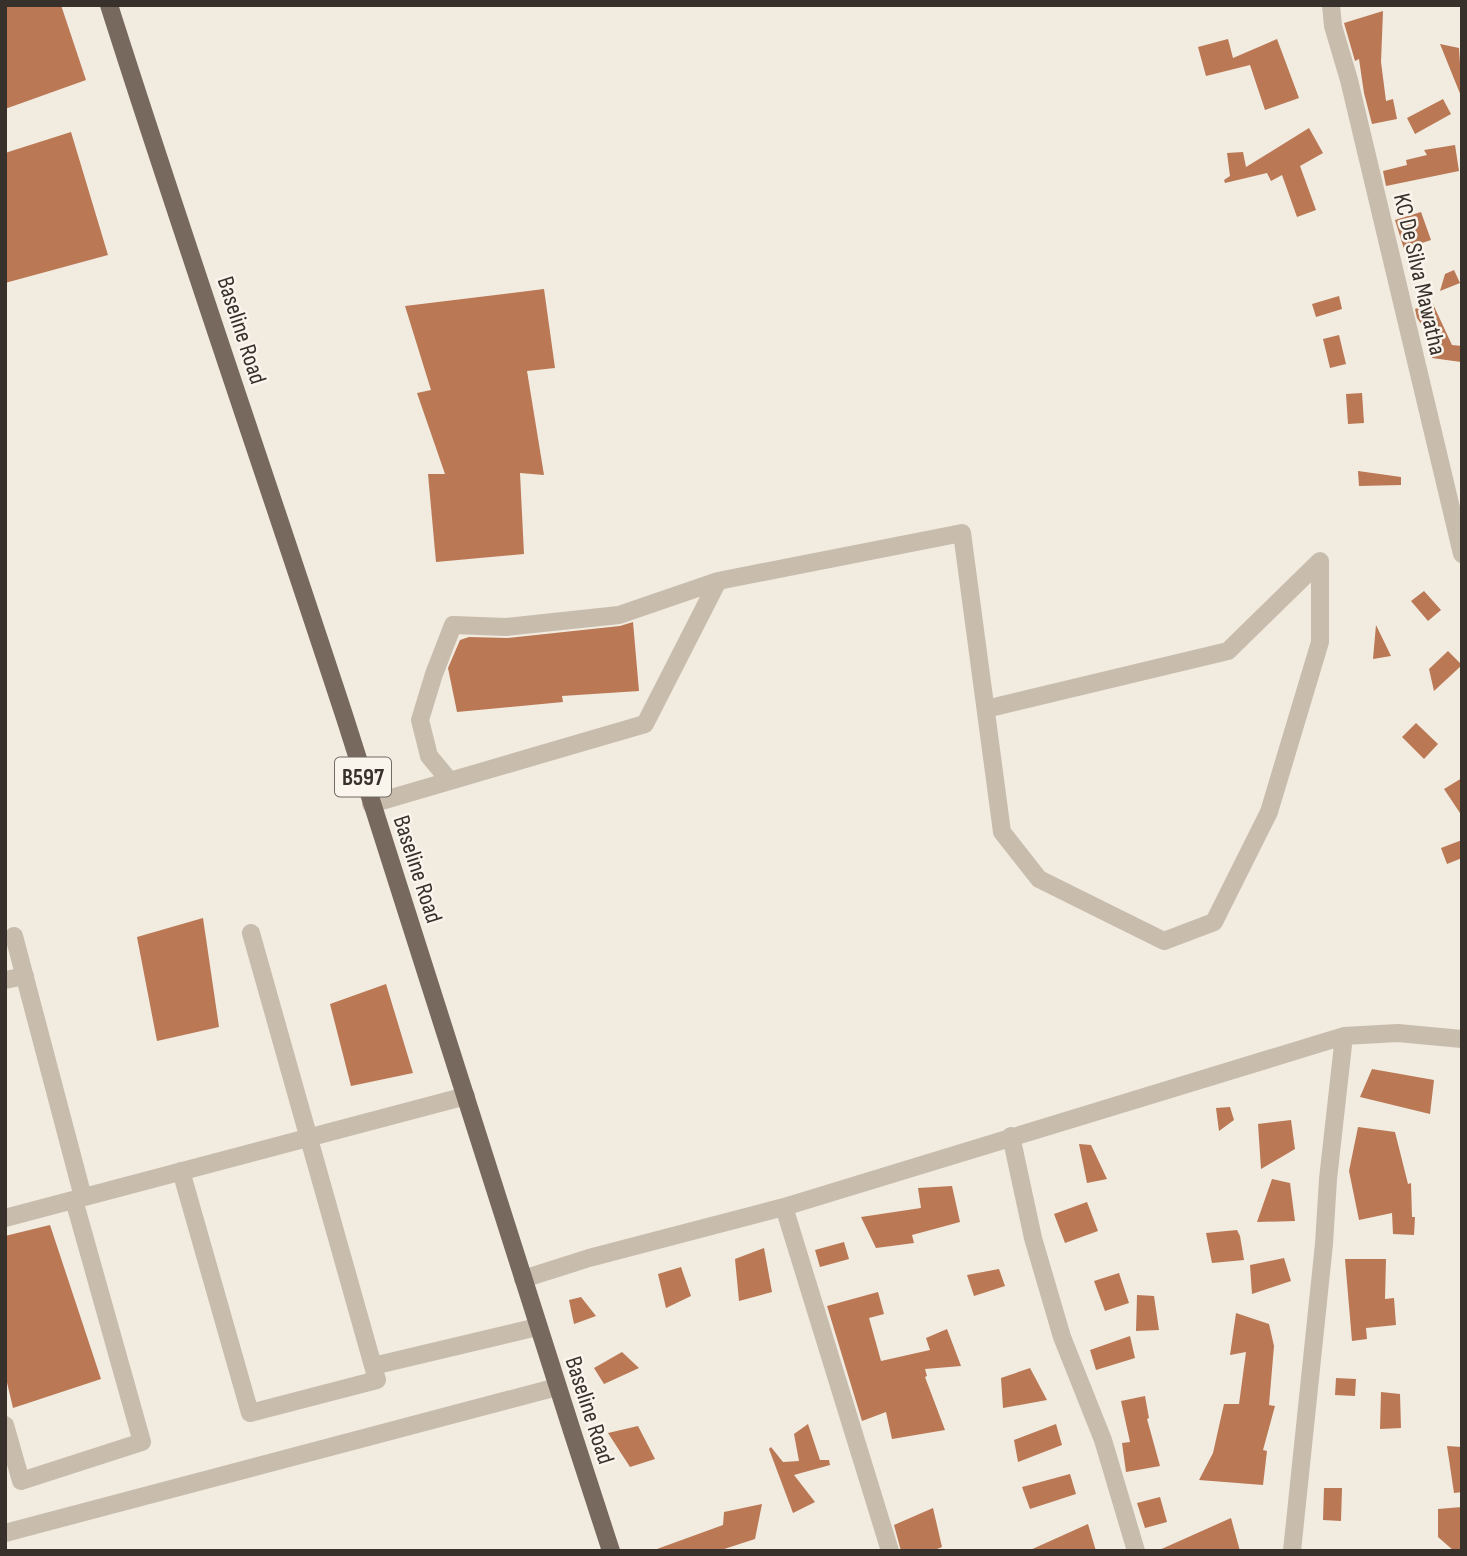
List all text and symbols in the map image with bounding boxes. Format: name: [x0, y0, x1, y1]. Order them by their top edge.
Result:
street label: KC De Silva Mawatha: [1387, 190, 1452, 358]
street label: Baseline Road: [211, 273, 273, 388]
road number: B597: [335, 758, 391, 796]
street label: Baseline Road: [387, 812, 449, 927]
street label: Baseline Road: [559, 1353, 621, 1468]

